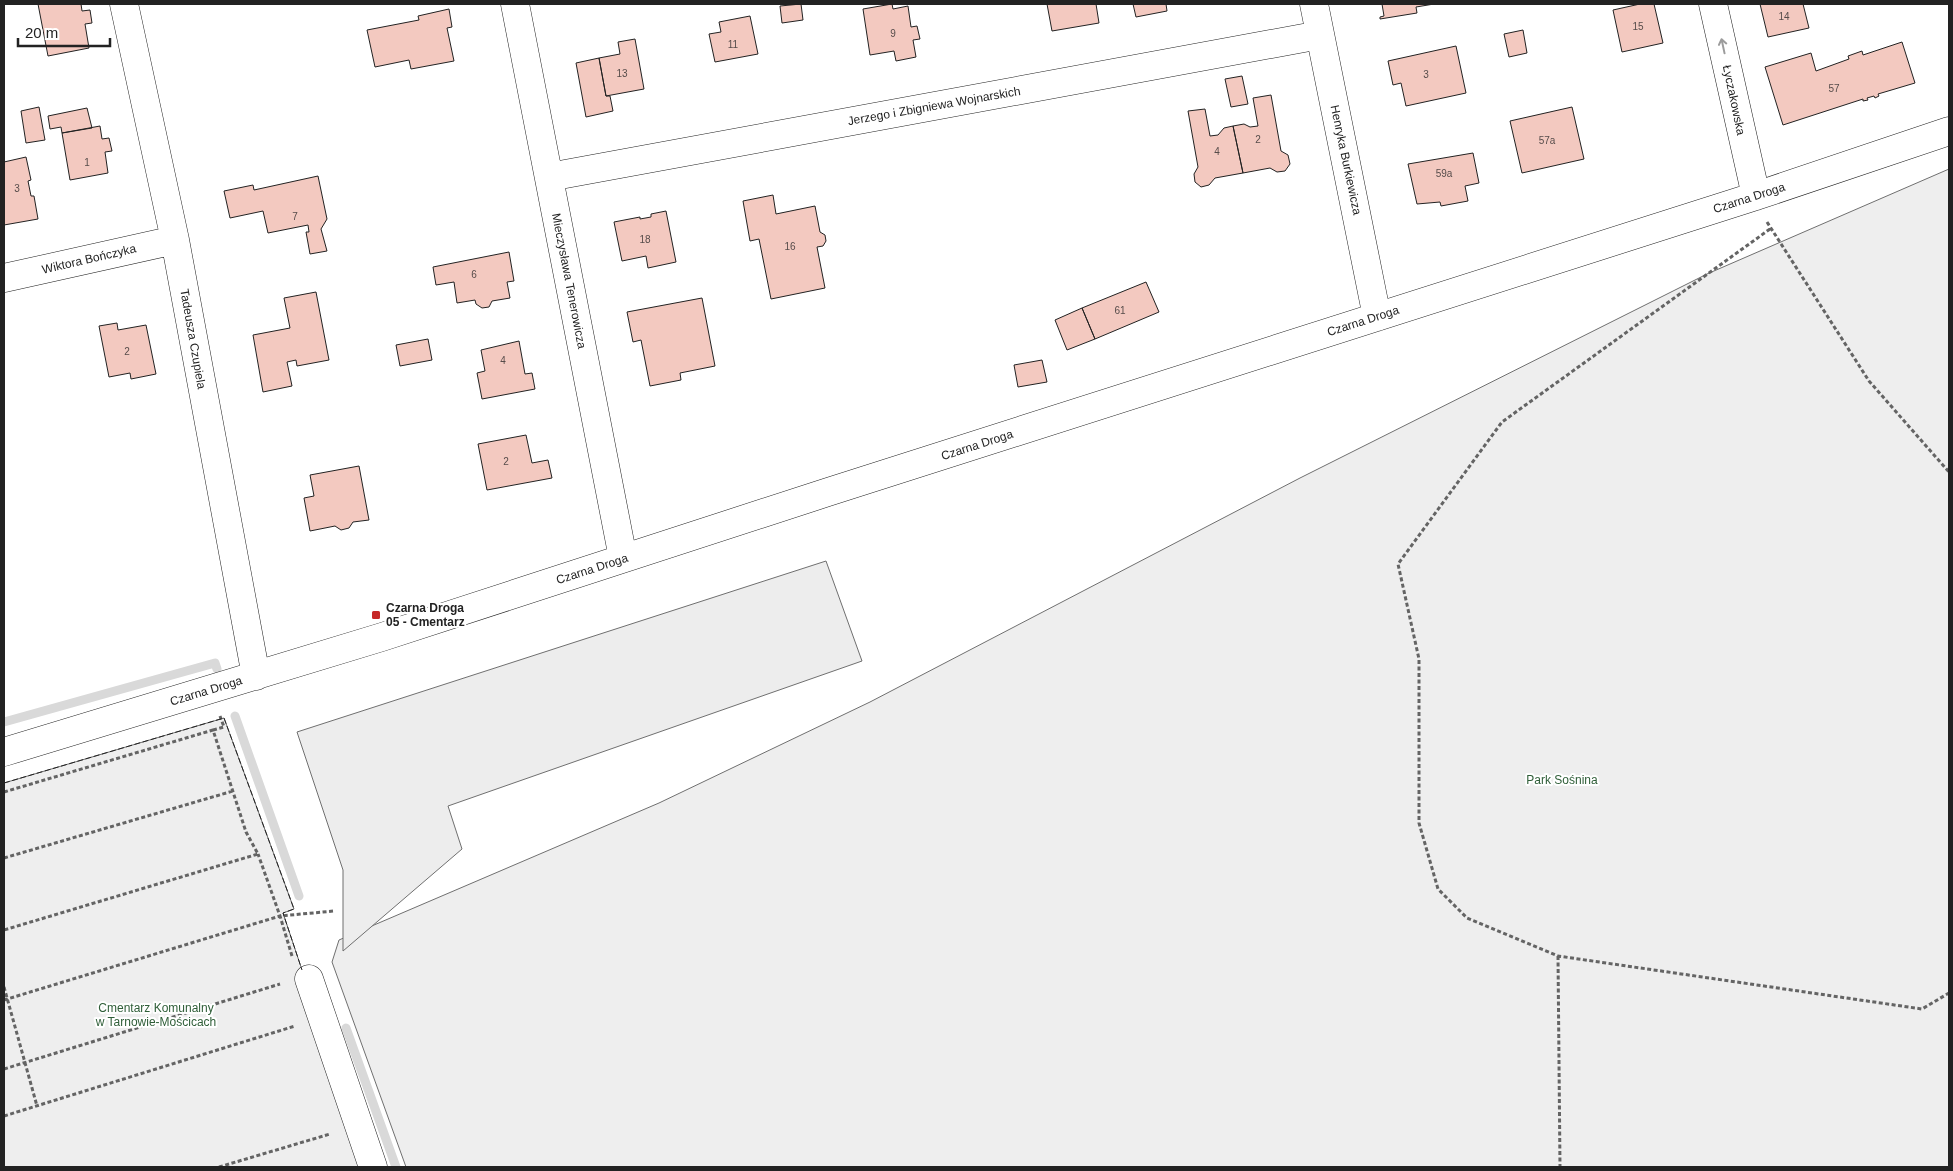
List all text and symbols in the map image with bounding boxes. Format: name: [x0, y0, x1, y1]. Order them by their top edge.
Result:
house number: 14: [1778, 11, 1790, 22]
scale bar: [18, 15, 110, 47]
house number: 15: [1632, 21, 1644, 32]
text: 20 m: [25, 24, 58, 41]
house number: 9: [890, 28, 896, 39]
house number: 11: [728, 39, 739, 50]
one-way arrow: [1718, 39, 1727, 55]
street label: Łyczakowska: [1720, 64, 1748, 137]
house number: 13: [616, 68, 628, 79]
house number: 3: [1423, 69, 1429, 80]
house number: 57: [1828, 83, 1840, 94]
street label: Jerzego i Zbigniewa Wojnarskich: [847, 84, 1021, 128]
street label: Henryka Burkiewicza: [1328, 104, 1365, 217]
house number: 2: [1255, 134, 1261, 145]
house number: 57a: [1539, 135, 1556, 146]
house number: 4: [1214, 146, 1220, 157]
house number: 1: [84, 157, 90, 168]
house number: 59a: [1436, 168, 1453, 179]
street label: Czarna Droga: [1711, 180, 1787, 216]
house number: 3: [14, 183, 20, 194]
house number: 7: [292, 211, 298, 222]
street label: Mieczysława Tenerowicza: [549, 212, 589, 350]
house number: 18: [639, 234, 651, 245]
street label: Wiktora Bończyka: [41, 241, 138, 277]
house number: 16: [784, 241, 796, 252]
house number: 6: [471, 269, 477, 280]
street label: Tadeusza Czupiela: [177, 288, 209, 390]
street label: Czarna Droga: [1325, 303, 1401, 339]
house number: 61: [1114, 305, 1126, 316]
house number: 2: [124, 346, 130, 357]
house number: 4: [500, 355, 506, 366]
street label: Czarna Droga: [939, 427, 1015, 463]
house number: 2: [503, 456, 509, 467]
street label: Czarna Droga: [554, 551, 630, 587]
place label: Czarna Droga 05 - Cmentarz: [386, 601, 465, 629]
marker: Czarna Droga 05 - Cmentarz: [370, 609, 382, 621]
street label: Czarna Droga: [168, 673, 244, 709]
park label: Park Sośnina: [1526, 773, 1598, 787]
park label: Cmentarz Komunalny w Tarnowie-Mościcach: [95, 1001, 216, 1029]

